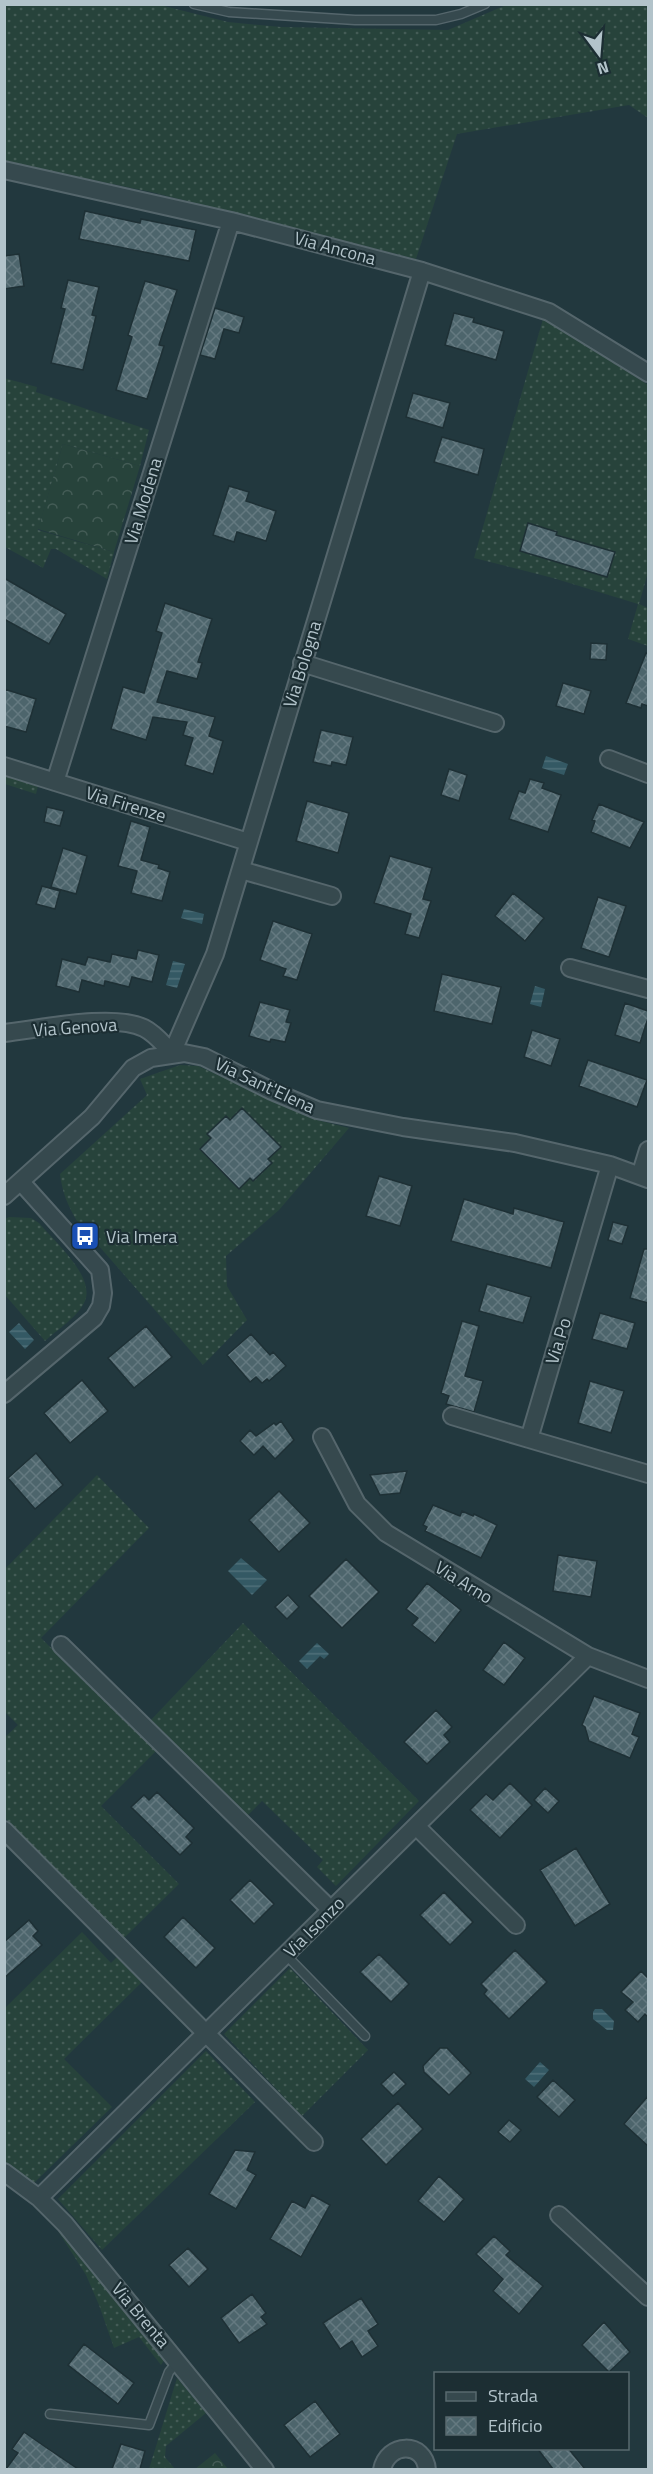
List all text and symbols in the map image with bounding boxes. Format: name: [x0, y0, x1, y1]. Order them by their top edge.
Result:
north arrow: [569, 24, 629, 84]
text: N: [594, 55, 612, 81]
street label: Via Ancona: [291, 224, 379, 272]
street label: Via Modena: [117, 454, 169, 548]
street label: Via Bologna: [276, 617, 328, 711]
street label: Via Firenze: [82, 779, 170, 829]
street label: Via Genova: [32, 1011, 118, 1043]
street label: Via Sant'Elena: [210, 1050, 320, 1120]
bus stop icon: Via Imera: [69, 1220, 101, 1252]
place label: Via Imera: [106, 1223, 177, 1250]
street label: Via Po: [538, 1314, 578, 1368]
street label: Via Arno: [430, 1554, 498, 1610]
street label: Via Isonzo: [277, 1890, 351, 1964]
street label: Via Brenta: [105, 2276, 177, 2354]
legend: [434, 2372, 629, 2450]
text: Strada: [488, 2382, 538, 2409]
text: Edificio: [488, 2412, 542, 2439]

